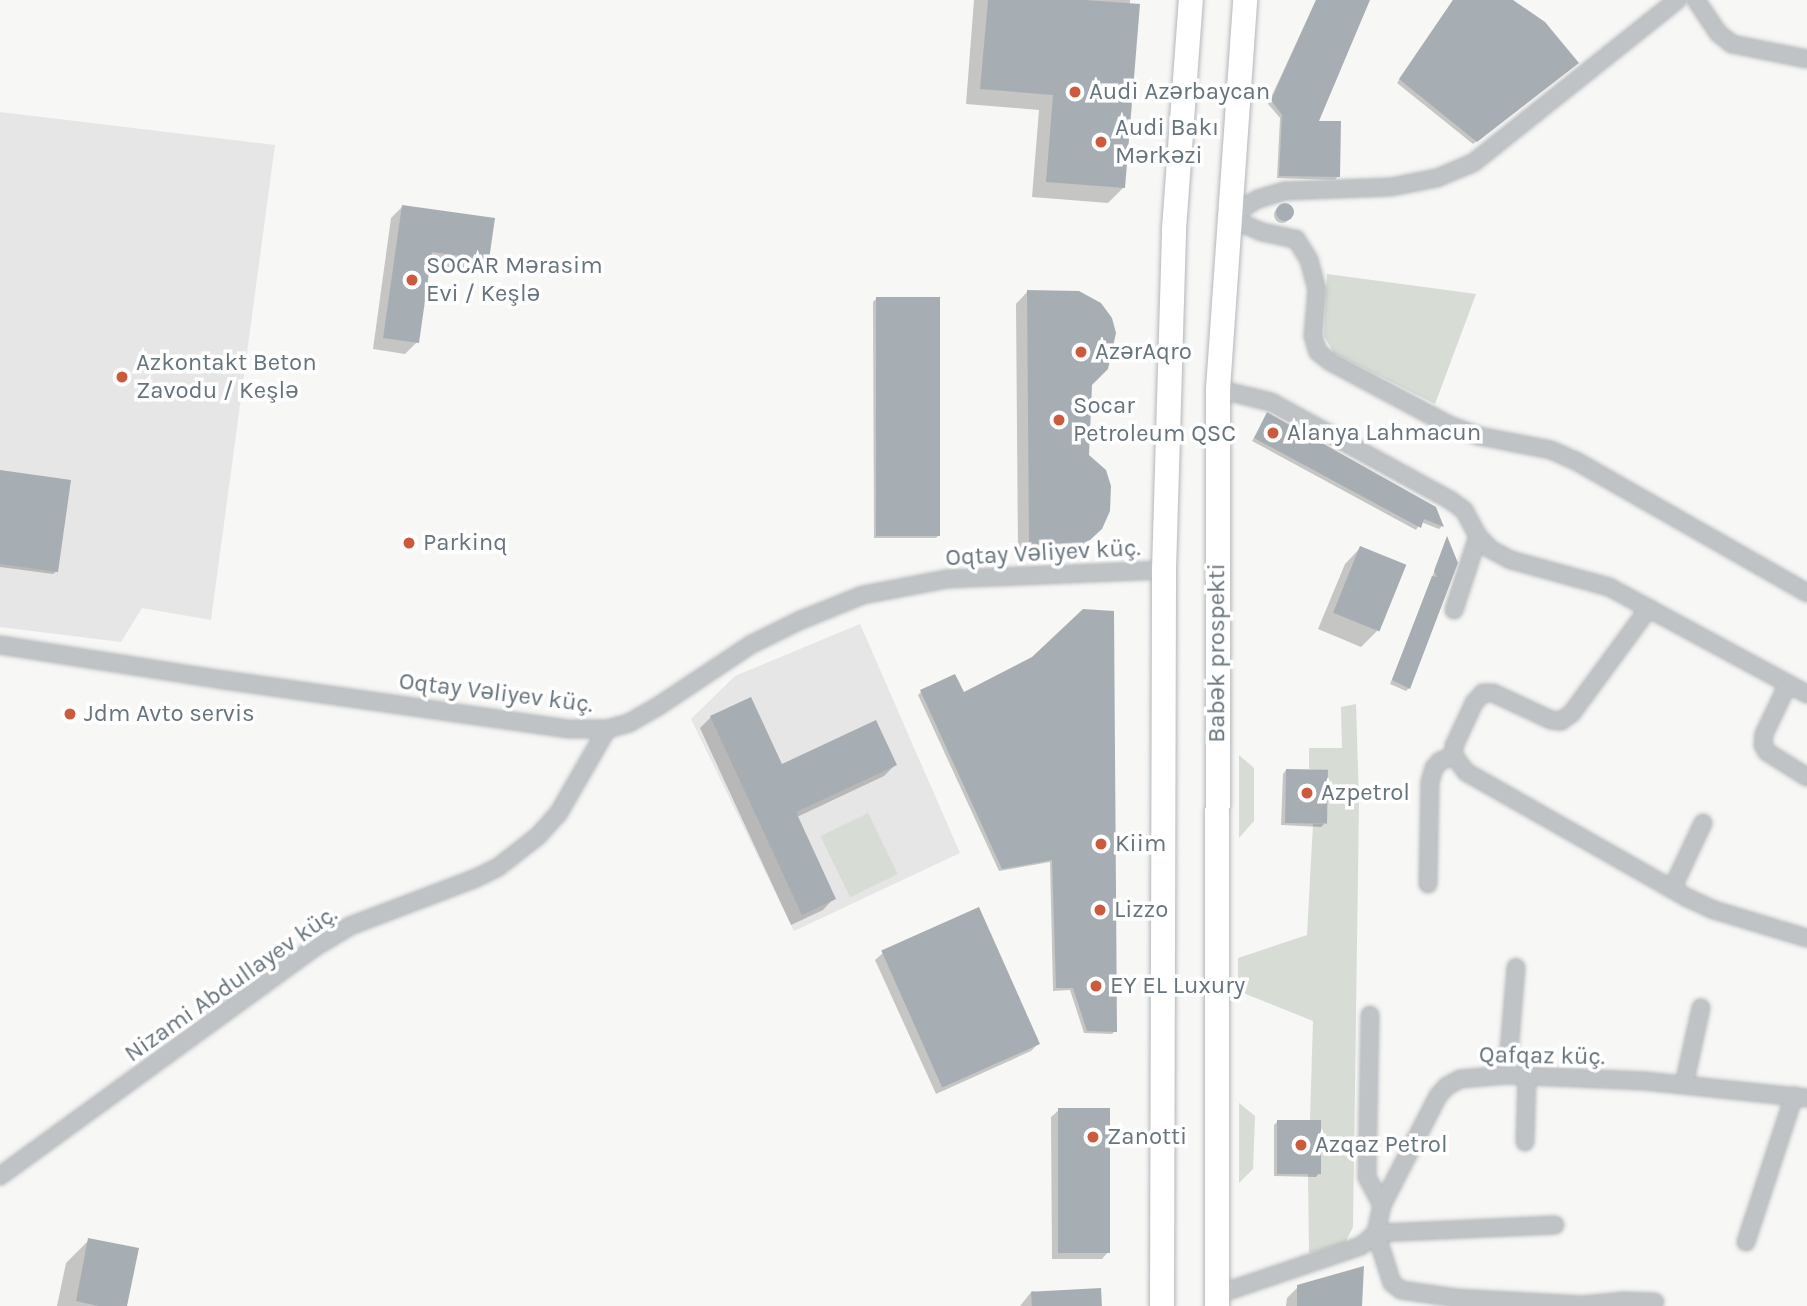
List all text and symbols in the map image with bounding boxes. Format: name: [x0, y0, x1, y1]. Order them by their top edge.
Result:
place label: Audi Azərbaycan: [1089, 78, 1270, 106]
marker: Audi Azərbaycan: [1067, 84, 1083, 100]
place label: Audi Bakı Mərkəzi: [1115, 114, 1219, 170]
marker: Audi Bakı Mərkəzi: [1093, 134, 1109, 150]
place label: SOCAR Mərasim Evi / Keşlə: [426, 252, 603, 308]
marker: SOCAR Mərasim Evi / Keşlə: [404, 272, 420, 288]
place label: AzərAqro: [1095, 338, 1192, 366]
marker: AzərAqro: [1073, 344, 1089, 360]
place label: Azkontakt Beton Zavodu / Keşlə: [136, 349, 317, 405]
marker: Azkontakt Beton Zavodu / Keşlə: [114, 369, 130, 385]
place label: Socar Petroleum QSC: [1073, 392, 1236, 448]
marker: Socar Petroleum QSC: [1051, 412, 1067, 428]
place label: Alanya Lahmacun: [1287, 419, 1481, 447]
marker: Alanya Lahmacun: [1265, 425, 1281, 441]
place label: Parkinq: [423, 529, 507, 557]
street label: Oqtay Vəliyev küç.: [945, 534, 1141, 572]
marker: Parkinq: [401, 535, 417, 551]
street label: Babək prospekti: [1203, 563, 1231, 743]
street label: Oqtay Vəliyev küç.: [397, 667, 595, 719]
place label: Jdm Avto servis: [84, 700, 255, 728]
marker: Jdm Avto servis: [62, 706, 78, 722]
place label: Azpetrol: [1321, 779, 1410, 807]
marker: Azpetrol: [1299, 785, 1315, 801]
place label: Kiim: [1115, 830, 1166, 858]
marker: Kiim: [1093, 836, 1109, 852]
place label: Lizzo: [1114, 896, 1168, 924]
street label: Nizami Abdullayev küç.: [119, 900, 343, 1068]
marker: Lizzo: [1092, 902, 1108, 918]
place label: EY EL Luxury: [1110, 972, 1245, 1000]
marker: EY EL Luxury: [1088, 978, 1104, 994]
street label: Qafqaz küç.: [1479, 1041, 1605, 1071]
place label: Zanotti: [1107, 1123, 1187, 1151]
marker: Zanotti: [1085, 1129, 1101, 1145]
place label: Azqaz Petrol: [1315, 1131, 1448, 1159]
marker: Azqaz Petrol: [1293, 1137, 1309, 1153]

